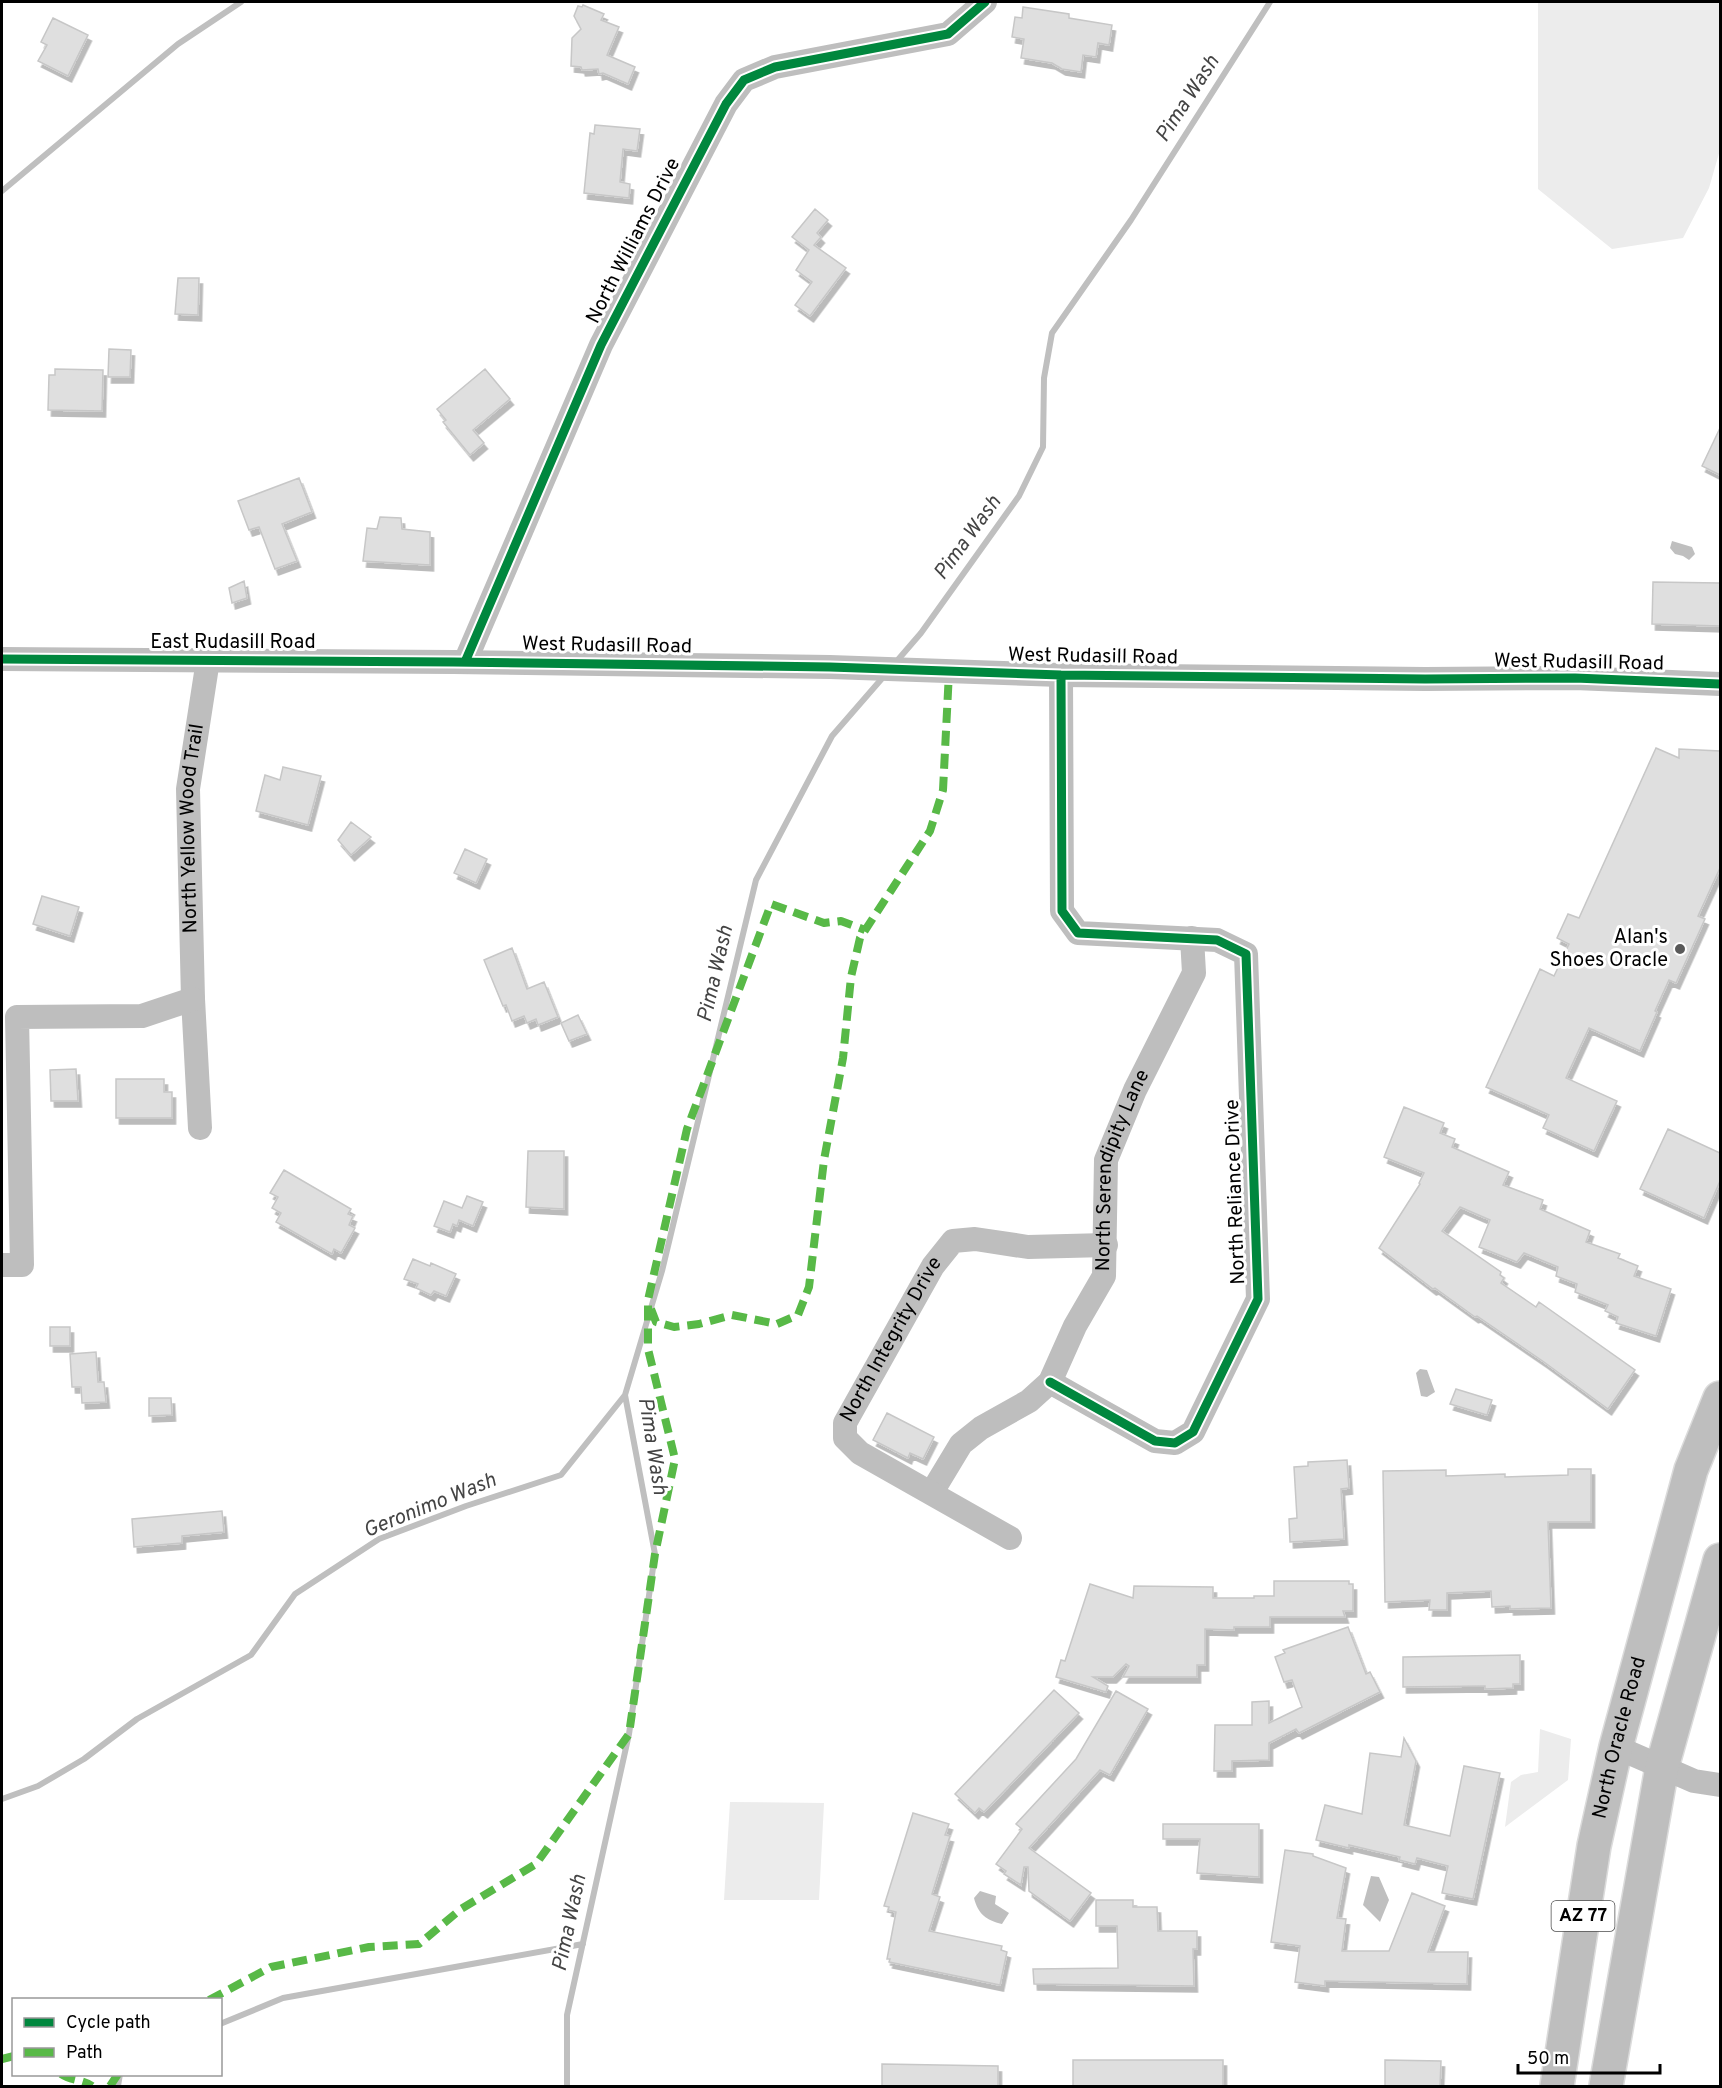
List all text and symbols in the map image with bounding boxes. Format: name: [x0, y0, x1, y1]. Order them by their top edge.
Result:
water label: Pima Wash: [1150, 50, 1226, 148]
street label: North Williams Drive: [581, 154, 687, 328]
water label: Pima Wash: [928, 490, 1008, 586]
street label: East Rudasill Road: [150, 630, 316, 656]
street label: West Rudasill Road: [522, 632, 692, 660]
street label: West Rudasill Road: [1008, 643, 1178, 671]
street label: West Rudasill Road: [1494, 649, 1664, 677]
street label: North Yellow Wood Trail: [175, 722, 211, 934]
water label: Pima Wash: [692, 922, 740, 1025]
place label: Alan's Shoes Oracle: [1549, 925, 1668, 974]
marker: Alan's Shoes Oracle: [1673, 942, 1687, 956]
street label: North Serendipity Lane: [1091, 1065, 1156, 1272]
street label: North Reliance Drive: [1220, 1099, 1252, 1285]
street label: North Integrity Drive: [835, 1251, 948, 1427]
water label: Pima Wash: [631, 1395, 673, 1497]
water label: Geronimo Wash: [360, 1467, 501, 1545]
street label: North Oracle Road: [1587, 1654, 1653, 1822]
water label: Pima Wash: [547, 1871, 594, 1974]
road number: AZ 77: [1552, 1901, 1614, 1931]
legend: [12, 1998, 222, 2076]
text: Cycle path: [66, 2012, 151, 2035]
scale bar: [1518, 2037, 1660, 2075]
text: Path: [66, 2042, 103, 2065]
text: 50 m: [1527, 2048, 1569, 2071]

